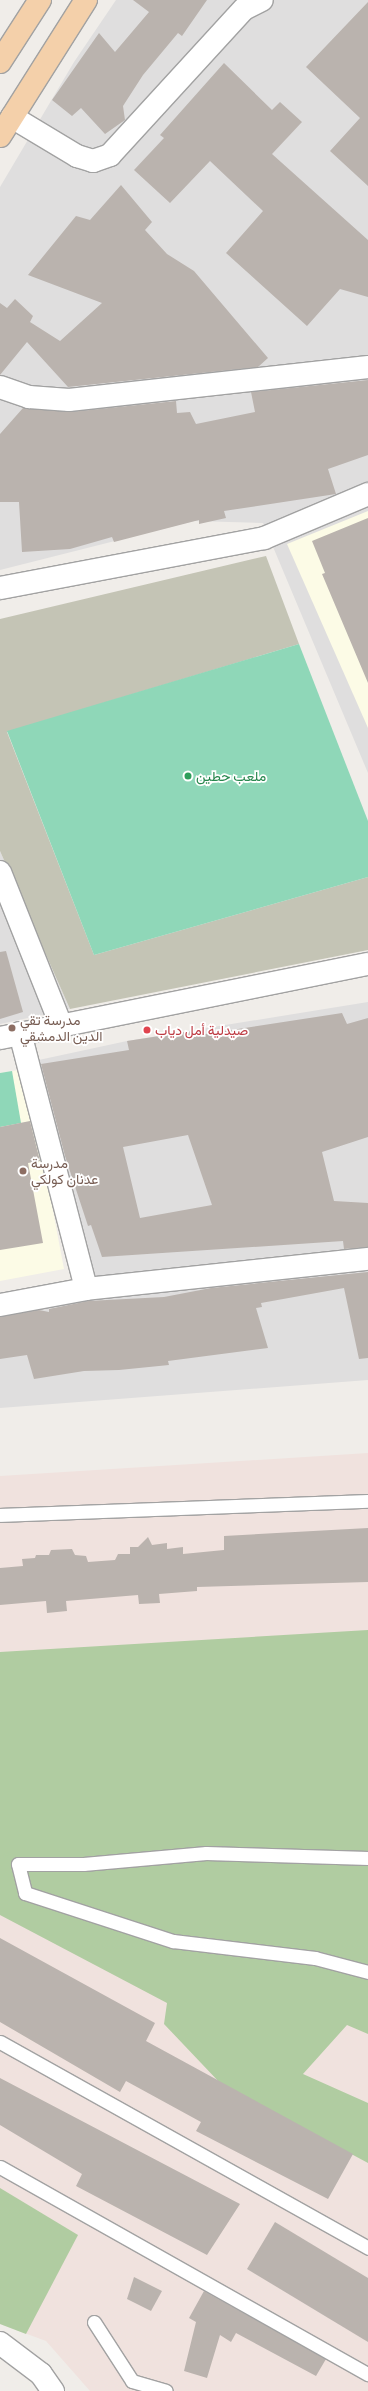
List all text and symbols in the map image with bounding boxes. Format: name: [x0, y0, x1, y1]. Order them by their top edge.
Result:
place label: ملعب حطين: [196, 768, 266, 784]
marker: ملعب حطين: [183, 771, 193, 781]
place label: مدرسة تقي الدين الدمشقي: [20, 1012, 103, 1044]
place label: صيدلية أمل دياب: [155, 1022, 248, 1038]
marker: مدرسة تقي الدين الدمشقي: [7, 1023, 17, 1033]
marker: صيدلية أمل دياب: [142, 1025, 152, 1035]
place label: مدرسة عدنان كولكي: [31, 1155, 98, 1188]
marker: مدرسة عدنان كولكي: [18, 1166, 28, 1176]

